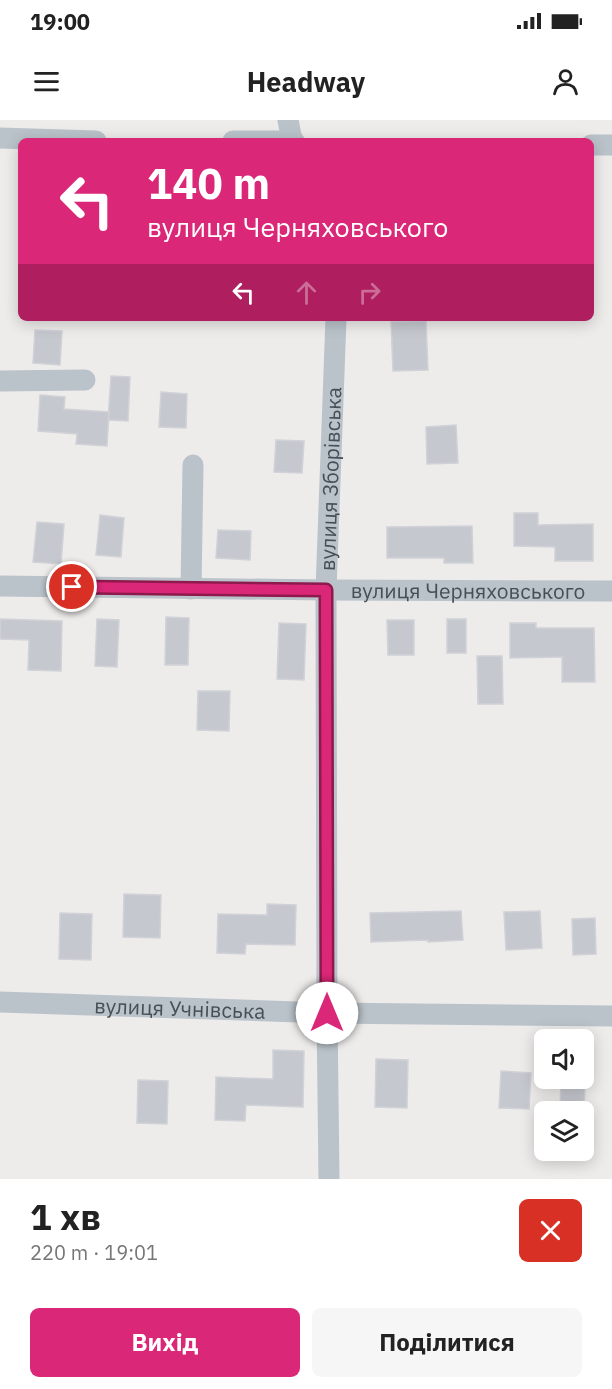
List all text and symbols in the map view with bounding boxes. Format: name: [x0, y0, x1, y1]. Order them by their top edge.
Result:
text: 19:00: [30, 7, 90, 36]
text: Headway: [247, 64, 365, 99]
icon: menu: [30, 65, 63, 98]
icon: person: [549, 65, 582, 98]
text: 140 m: [147, 156, 270, 211]
icon: left: [48, 162, 126, 240]
text: вулиця Черняховського: [147, 209, 448, 244]
icon: left: [227, 276, 260, 309]
icon: ahead: [290, 276, 323, 309]
icon: right: [353, 276, 386, 309]
street label: вулиця Зборівська: [313, 387, 347, 572]
pin: [46, 561, 97, 612]
icon: arrive: [55, 570, 88, 603]
street label: вулиця Черняховського: [351, 576, 585, 605]
position arrow: [295, 981, 359, 1045]
street label: вулиця Учнівська: [94, 991, 266, 1025]
map controls: [534, 1029, 594, 1161]
button: sound: [534, 1029, 594, 1089]
button: layers: [534, 1101, 594, 1161]
text: 1 хв: [30, 1193, 101, 1240]
button: close: [519, 1199, 582, 1262]
text: 220 m · 19:01: [30, 1239, 158, 1266]
button: Вихід: [30, 1308, 300, 1377]
button: Поділитися: [312, 1308, 582, 1377]

